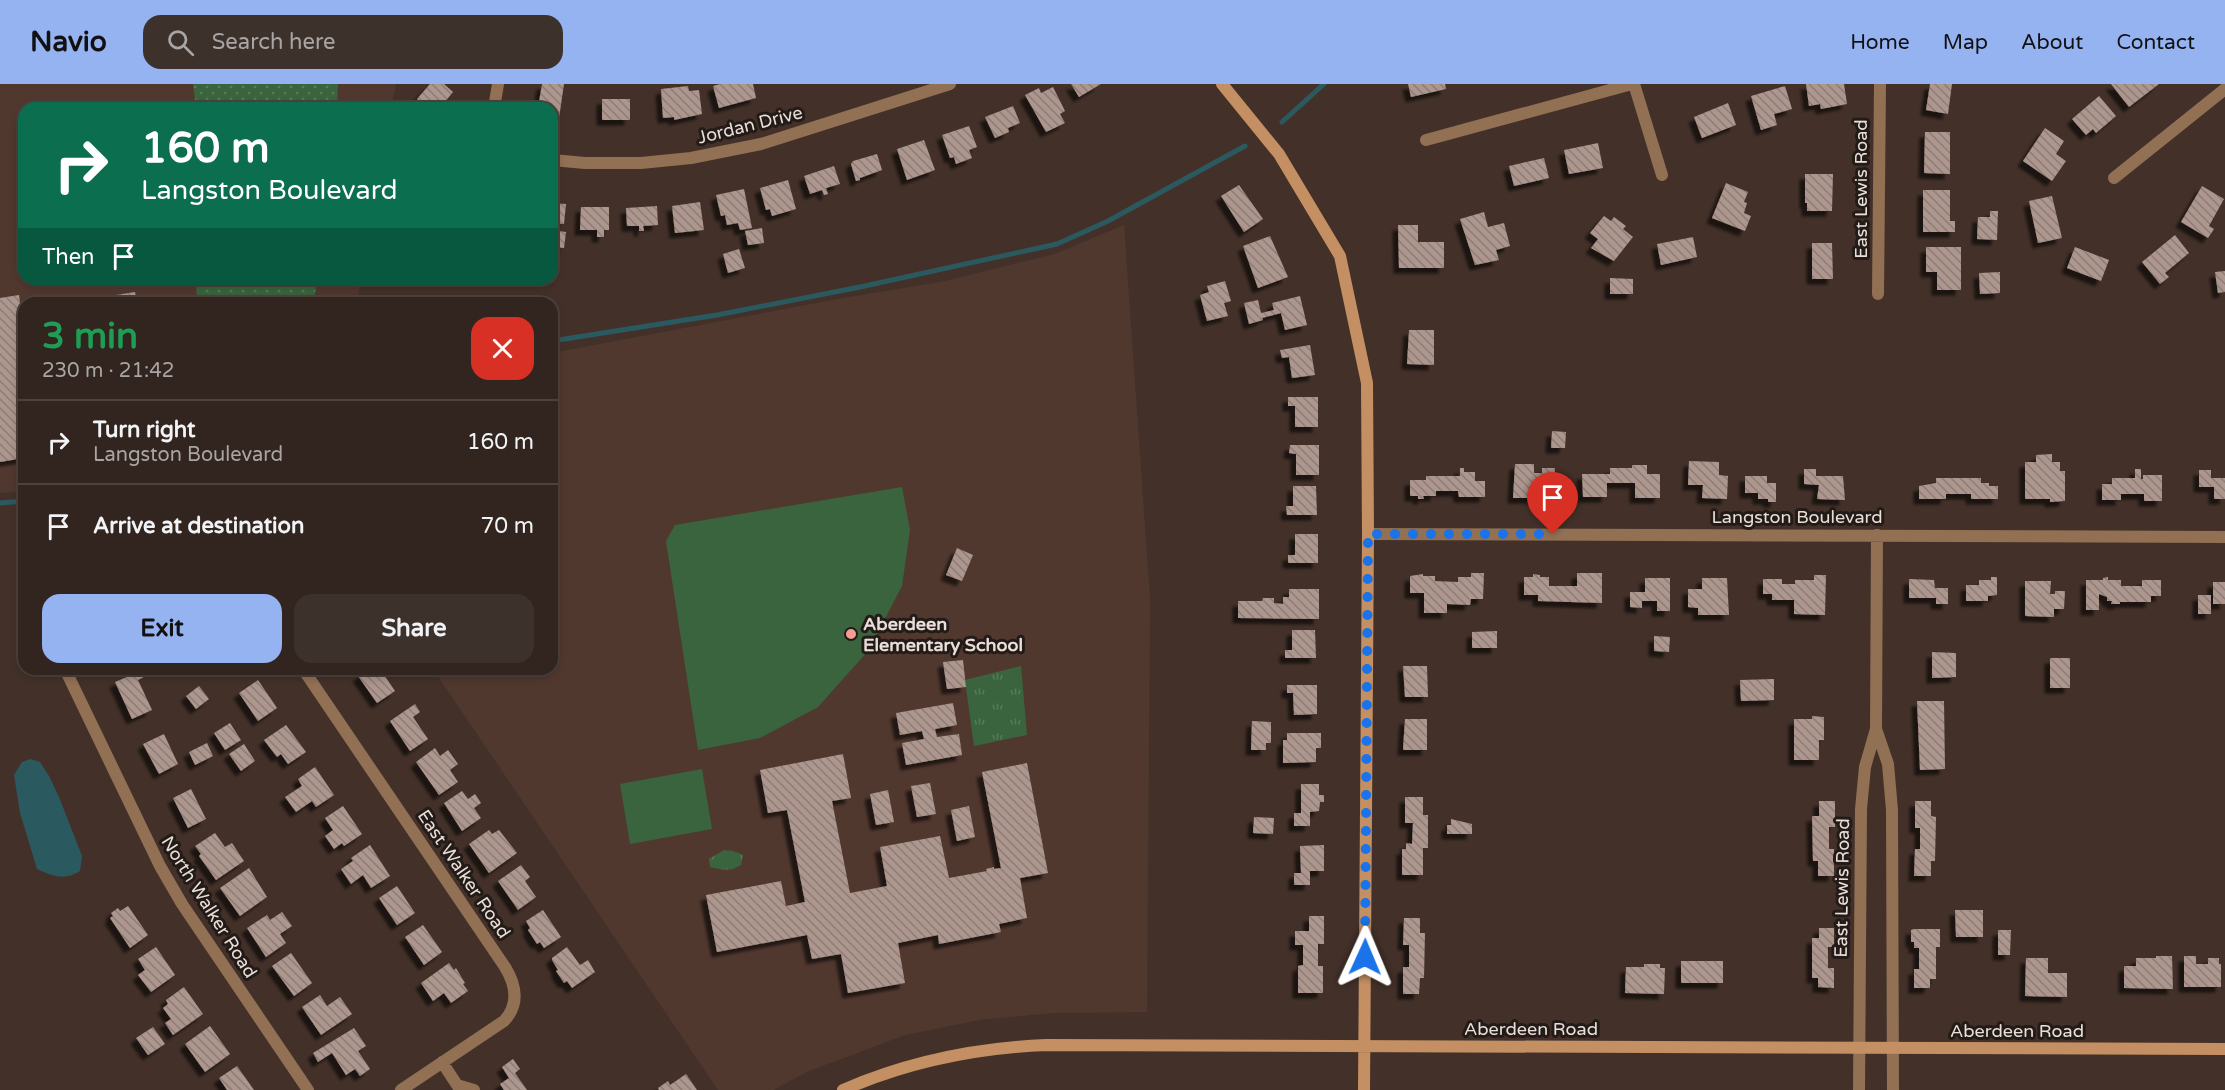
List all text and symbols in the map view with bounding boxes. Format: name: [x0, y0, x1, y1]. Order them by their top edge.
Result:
search box: [143, 15, 563, 69]
text: Navio: [30, 25, 107, 59]
icon: search: [164, 26, 197, 59]
text: Search here: [212, 29, 336, 55]
text: Home: [1850, 30, 1910, 55]
text: Map: [1943, 30, 1988, 55]
text: About: [2021, 30, 2083, 55]
text: Contact: [2116, 30, 2195, 55]
street label: Jordan Drive: [695, 101, 805, 149]
street label: East Lewis Road: [1850, 119, 1872, 259]
text: 160 m: [141, 123, 270, 174]
icon: right: [42, 126, 120, 204]
text: Langston Boulevard: [141, 174, 398, 207]
icon: arrive: [107, 240, 140, 273]
text: Then: [42, 244, 95, 270]
text: 3 min: [42, 315, 138, 358]
button: close: [471, 317, 534, 380]
text: 230 m · 21:42: [42, 359, 174, 383]
text: Turn right: [93, 417, 195, 443]
icon: right: [42, 426, 75, 459]
text: 160 m: [467, 429, 534, 455]
text: Langston Boulevard: [93, 443, 283, 467]
pin: [1527, 472, 1578, 534]
icon: arrive: [1536, 481, 1569, 514]
street label: Langston Boulevard: [1711, 506, 1883, 528]
icon: arrive: [42, 510, 75, 543]
text: Arrive at destination: [93, 513, 304, 539]
text: 70 m: [480, 513, 534, 539]
button: Exit: [42, 594, 282, 663]
button: Share: [294, 594, 534, 663]
place label: Aberdeen Elementary School: [863, 613, 1023, 656]
marker: Aberdeen Elementary School: [844, 627, 858, 641]
street label: East Walker Road: [413, 806, 515, 942]
street label: East Lewis Road: [1830, 818, 1854, 958]
street label: North Walker Road: [156, 832, 262, 982]
position arrow: [1333, 925, 1397, 989]
street label: Aberdeen Road: [1464, 1018, 1598, 1040]
street label: Aberdeen Road: [1950, 1020, 2084, 1042]

